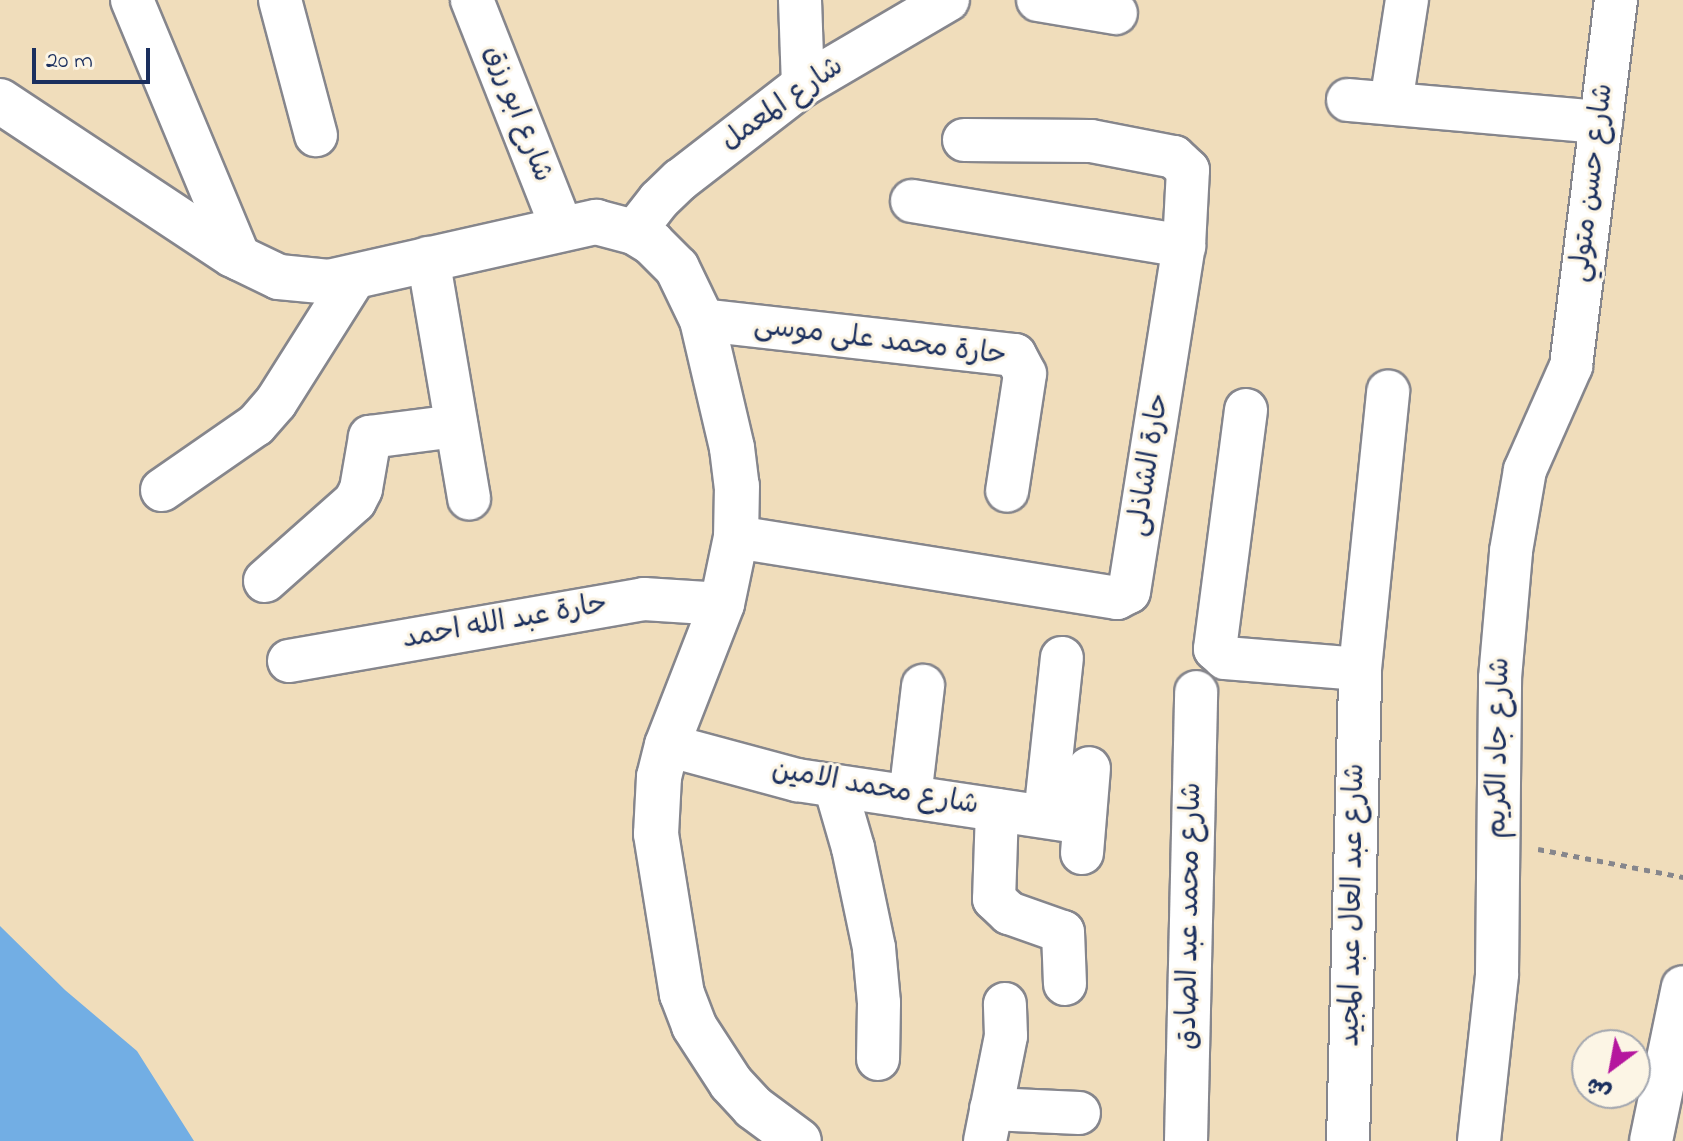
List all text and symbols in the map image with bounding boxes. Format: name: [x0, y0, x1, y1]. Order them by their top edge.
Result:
scale bar: [36, 32, 154, 82]
street label: شارع ابو رزق: [476, 41, 558, 187]
text: 20 m: [46, 44, 93, 79]
street label: شارع المعمل: [715, 51, 851, 159]
street label: شارع حسن متولي: [1564, 82, 1622, 284]
street label: حارة محمد على موسى: [752, 310, 1008, 374]
street label: حارة الشاذلى: [1122, 391, 1178, 539]
street label: حارة عبد الله احمد: [400, 588, 610, 658]
street label: شارع جاد الكريم: [1482, 657, 1518, 839]
street label: شارع محمد الامين: [769, 754, 981, 824]
street label: شارع عبد العال عبد المجيد: [1335, 763, 1373, 1047]
street label: شارع محمد عبد الصادق: [1172, 782, 1210, 1050]
north arrow: [1571, 1029, 1651, 1109]
text: ش: [1581, 1068, 1618, 1108]

